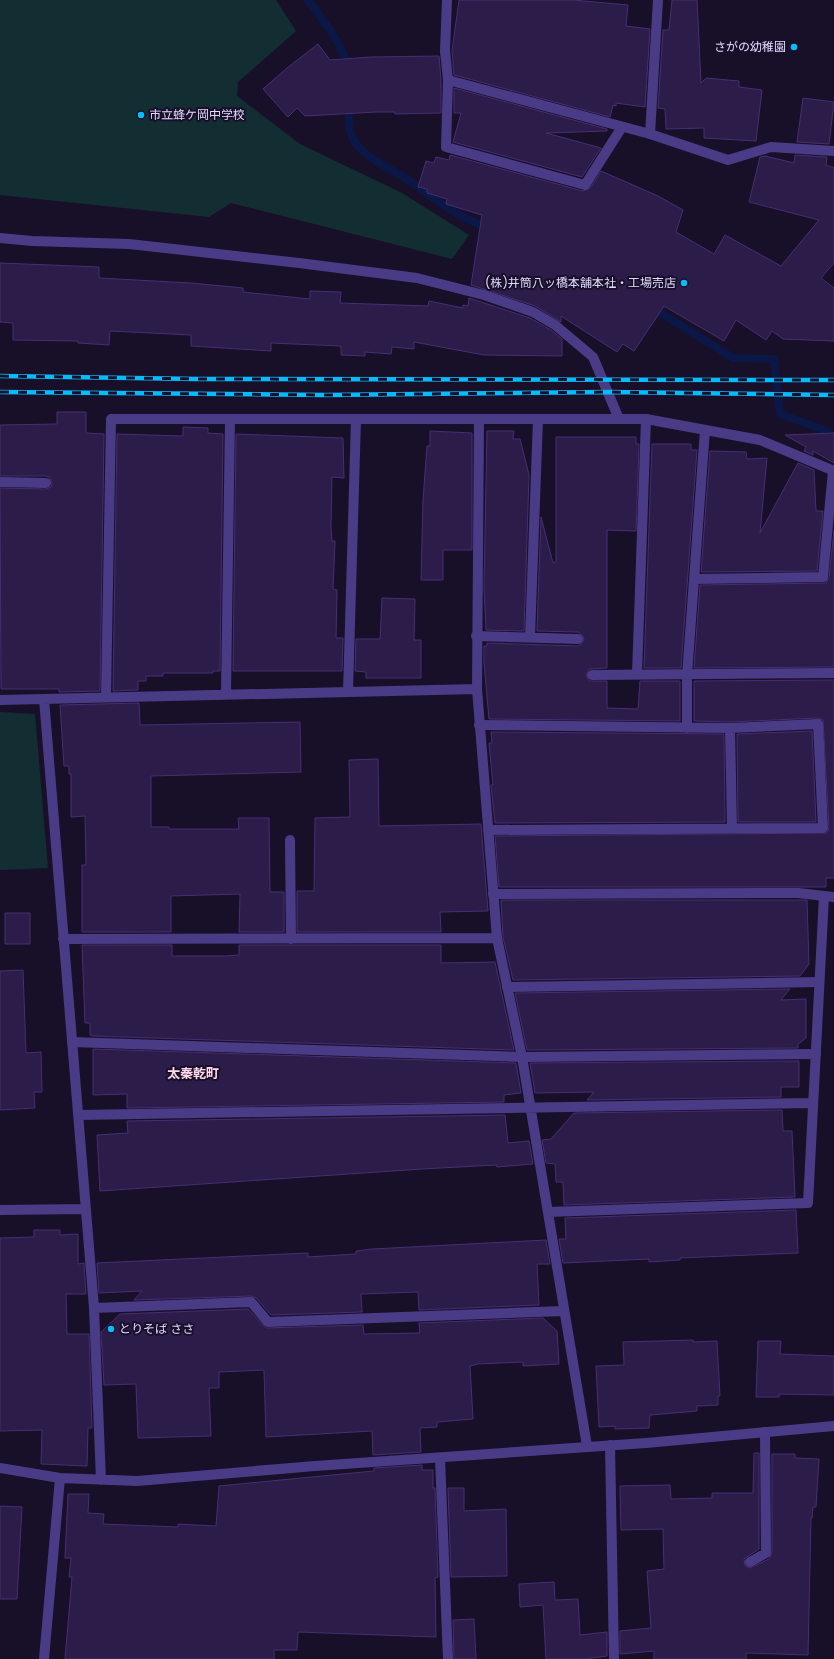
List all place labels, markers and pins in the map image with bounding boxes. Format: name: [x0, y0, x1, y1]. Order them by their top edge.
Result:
place label: さがの幼稚園: [714, 38, 786, 55]
marker: さがの幼稚園: [789, 42, 799, 52]
place label: 市立蜂ケ岡中学校: [149, 106, 245, 123]
marker: 市立蜂ケ岡中学校: [136, 110, 146, 120]
place label: (株)井筒八ッ橋本舗本社・工場売店: [485, 274, 676, 291]
marker: (株)井筒八ッ橋本舗本社・工場売店: [679, 278, 689, 288]
place label: とりそば ささ: [119, 1320, 194, 1337]
marker: とりそば ささ: [106, 1324, 116, 1334]

